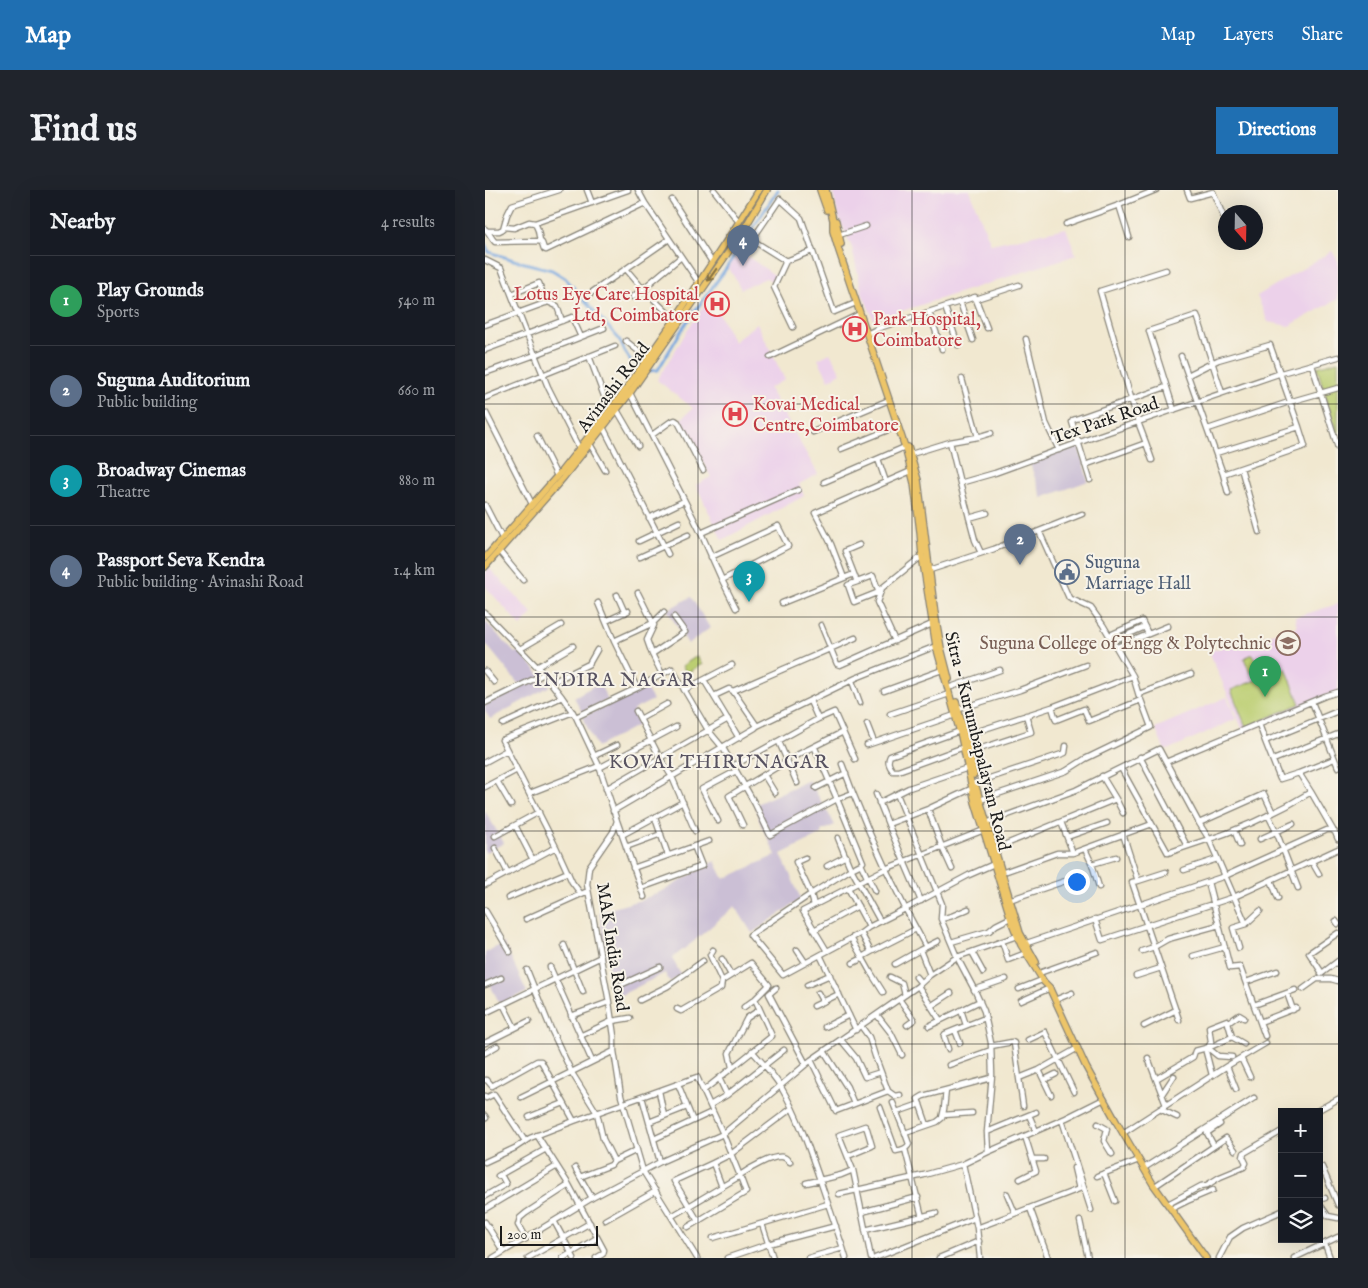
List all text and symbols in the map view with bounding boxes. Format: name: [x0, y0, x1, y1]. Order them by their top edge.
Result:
text: Map: [25, 20, 71, 51]
text: Map: [1161, 24, 1195, 47]
text: Layers: [1223, 24, 1274, 47]
text: Share: [1302, 24, 1343, 47]
button: Directions: [1216, 107, 1338, 154]
text: Find us: [30, 108, 137, 153]
north arrow: [1218, 205, 1263, 250]
text: Nearby: [50, 209, 115, 236]
text: 4 results: [381, 213, 435, 233]
pin: 4: [727, 225, 759, 266]
one-way arrow: [707, 268, 717, 282]
text: Play Grounds: [97, 279, 204, 303]
place label: Lotus Eye Care Hospital Ltd, Coimbatore: [513, 284, 699, 328]
text: 1: [63, 291, 69, 311]
text: 540 m: [398, 291, 435, 311]
hospital icon: Lotus Eye Care Hospital Ltd, Coimbatore: [704, 291, 730, 317]
text: Sports: [97, 303, 139, 323]
place label: Park Hospital, Coimbatore: [873, 309, 981, 353]
hospital icon: Park Hospital, Coimbatore: [842, 316, 868, 342]
street label: Avinashi Road: [572, 338, 656, 438]
text: Suguna Auditorium: [97, 369, 250, 393]
text: 2: [62, 381, 70, 401]
text: 660 m: [398, 381, 435, 401]
street label: Tex Park Road: [1049, 392, 1162, 450]
text: Public building: [97, 393, 197, 413]
place label: Kovai Medical Centre,Coimbatore: [753, 394, 899, 438]
hospital icon: Kovai Medical Centre,Coimbatore: [722, 401, 748, 427]
text: Broadway Cinemas: [97, 459, 246, 483]
text: 3: [63, 471, 69, 491]
text: 880 m: [399, 471, 435, 491]
text: Theatre: [97, 483, 150, 503]
pin: 2: [1004, 524, 1036, 565]
text: Passport Seva Kendra: [97, 549, 265, 573]
place label: Suguna Marriage Hall: [1085, 552, 1191, 596]
public building icon: Suguna Marriage Hall: [1054, 559, 1080, 585]
text: 4: [62, 561, 70, 581]
text: 1.4 km: [393, 561, 435, 581]
pin: 3: [733, 561, 765, 602]
text: Public building · Avinashi Road: [97, 573, 303, 593]
street label: Sitra - Kurumbapalayam Road: [938, 629, 1015, 854]
school or university icon: Suguna College of Engg & Polytechnic: [1275, 630, 1301, 656]
place label: Suguna College of Engg & Polytechnic: [979, 633, 1271, 656]
pin: 1: [1249, 656, 1281, 697]
district label: INDIRA NAGAR: [534, 669, 696, 693]
district label: KOVAI THIRUNAGAR: [609, 751, 829, 775]
your location: [1064, 869, 1090, 895]
street label: MAK India Road: [590, 881, 633, 1014]
map controls: [1278, 1108, 1323, 1243]
button: +: [1278, 1108, 1323, 1153]
button: −: [1278, 1153, 1323, 1198]
button: layers: [1278, 1198, 1323, 1243]
scale bar: [500, 1223, 597, 1246]
text: 200 m: [507, 1226, 541, 1244]

